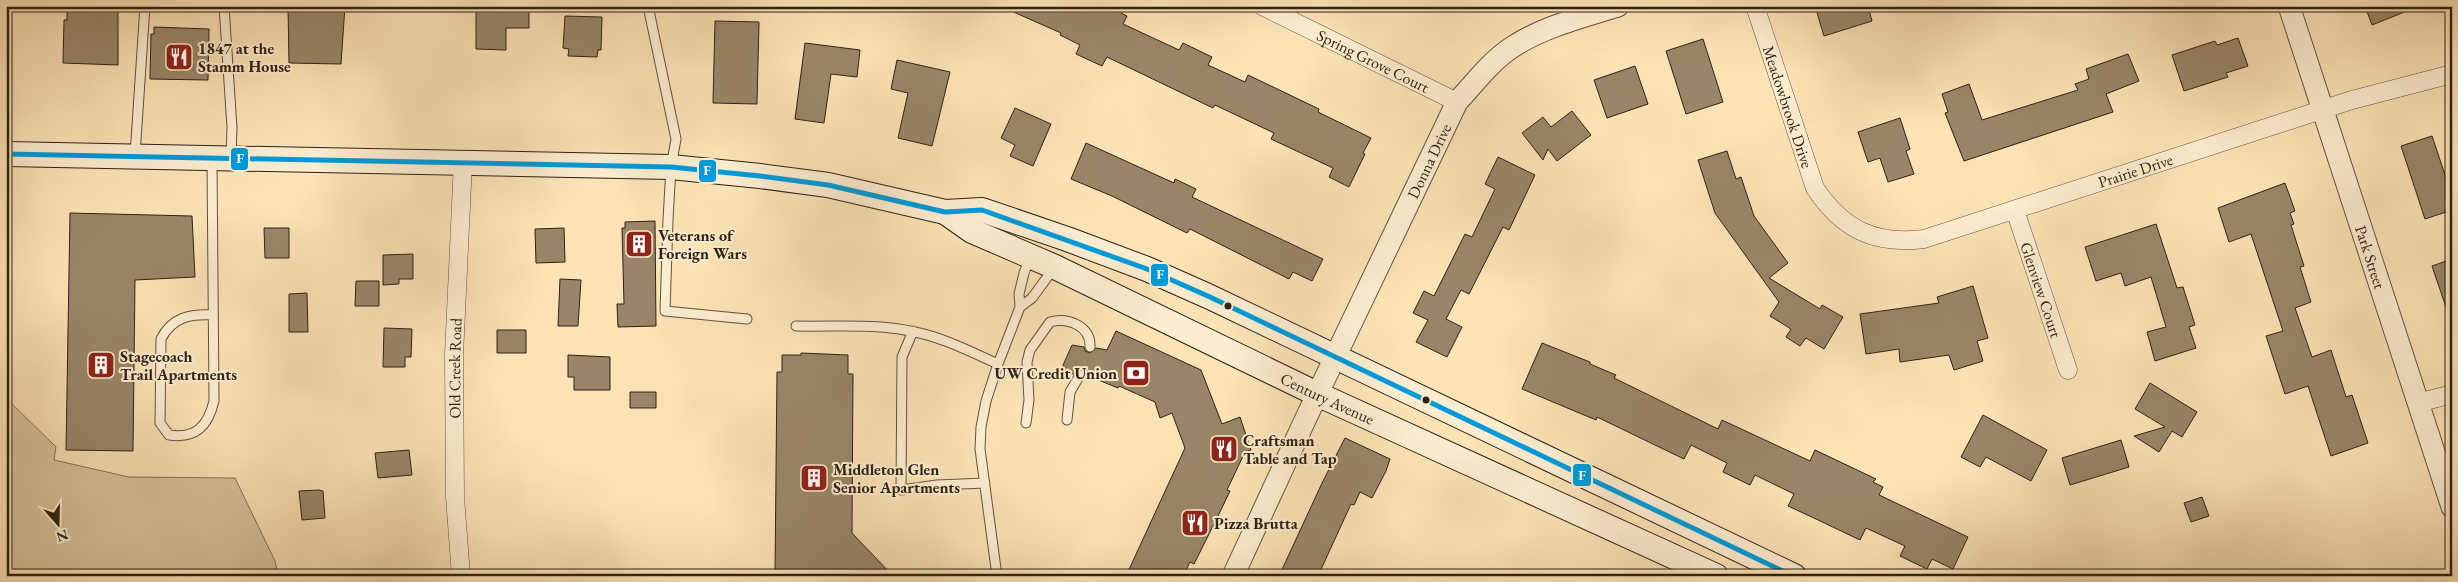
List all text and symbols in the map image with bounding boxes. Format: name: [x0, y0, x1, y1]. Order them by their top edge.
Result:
street label: Spring Grove Court: [1313, 25, 1433, 98]
place label: 1847 at the Stamm House: [198, 38, 291, 77]
restaurant icon: 1847 at the Stamm House: [164, 42, 194, 72]
street label: Meadowbrook Drive: [1758, 43, 1818, 171]
street label: Donna Drive: [1402, 120, 1456, 202]
line badge: F: [230, 147, 249, 171]
text: F: [236, 149, 244, 167]
street label: Prairie Drive: [2095, 149, 2176, 193]
line badge: F: [698, 159, 717, 183]
text: F: [703, 161, 711, 179]
street label: Park Street: [2350, 223, 2390, 292]
place label: Veterans of Foreign Wars: [658, 225, 747, 264]
building icon: Veterans of Foreign Wars: [624, 229, 654, 259]
street label: Glenview Court: [2015, 239, 2067, 340]
line badge: F: [1150, 263, 1169, 287]
text: F: [1156, 265, 1164, 283]
unlabelled marker: [1223, 301, 1233, 311]
street label: Old Creek Road: [444, 317, 467, 419]
place label: Stagecoach Trail Apartments: [120, 346, 237, 385]
building icon: Stagecoach Trail Apartments: [86, 350, 116, 380]
bank icon: UW Credit Union: [1121, 358, 1151, 388]
place label: UW Credit Union: [995, 363, 1117, 384]
street label: Century Avenue: [1277, 368, 1377, 430]
unlabelled marker: [1421, 395, 1431, 405]
place label: Craftsman Table and Tap: [1243, 430, 1337, 469]
restaurant icon: Craftsman Table and Tap: [1209, 434, 1239, 464]
place label: Middleton Glen Senior Apartments: [833, 459, 960, 498]
building icon: Middleton Glen Senior Apartments: [799, 463, 829, 493]
line badge: F: [1572, 463, 1592, 487]
text: F: [1578, 466, 1586, 484]
north arrow: [32, 500, 82, 550]
restaurant icon: Pizza Brutta: [1180, 508, 1210, 538]
place label: Pizza Brutta: [1214, 513, 1299, 534]
text: N: [53, 526, 71, 547]

